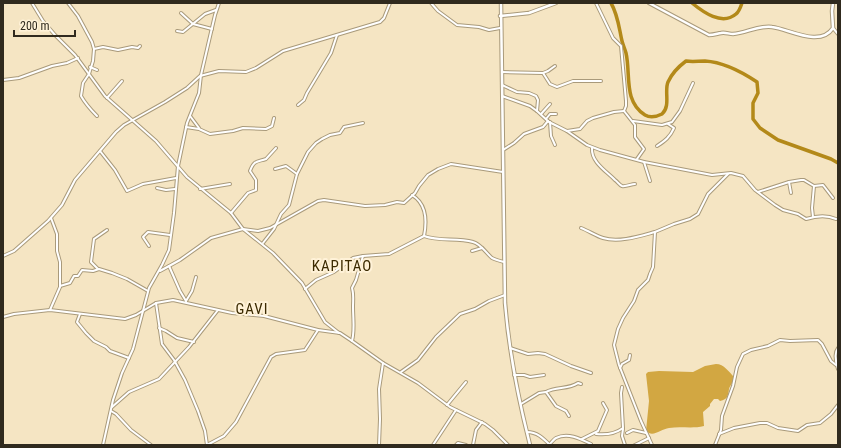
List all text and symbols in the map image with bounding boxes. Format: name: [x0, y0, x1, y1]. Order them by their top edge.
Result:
scale bar: [14, 12, 75, 38]
text: 200 m: [20, 19, 50, 33]
district label: KAPITAO: [312, 257, 372, 275]
district label: GAVI: [235, 300, 269, 318]

